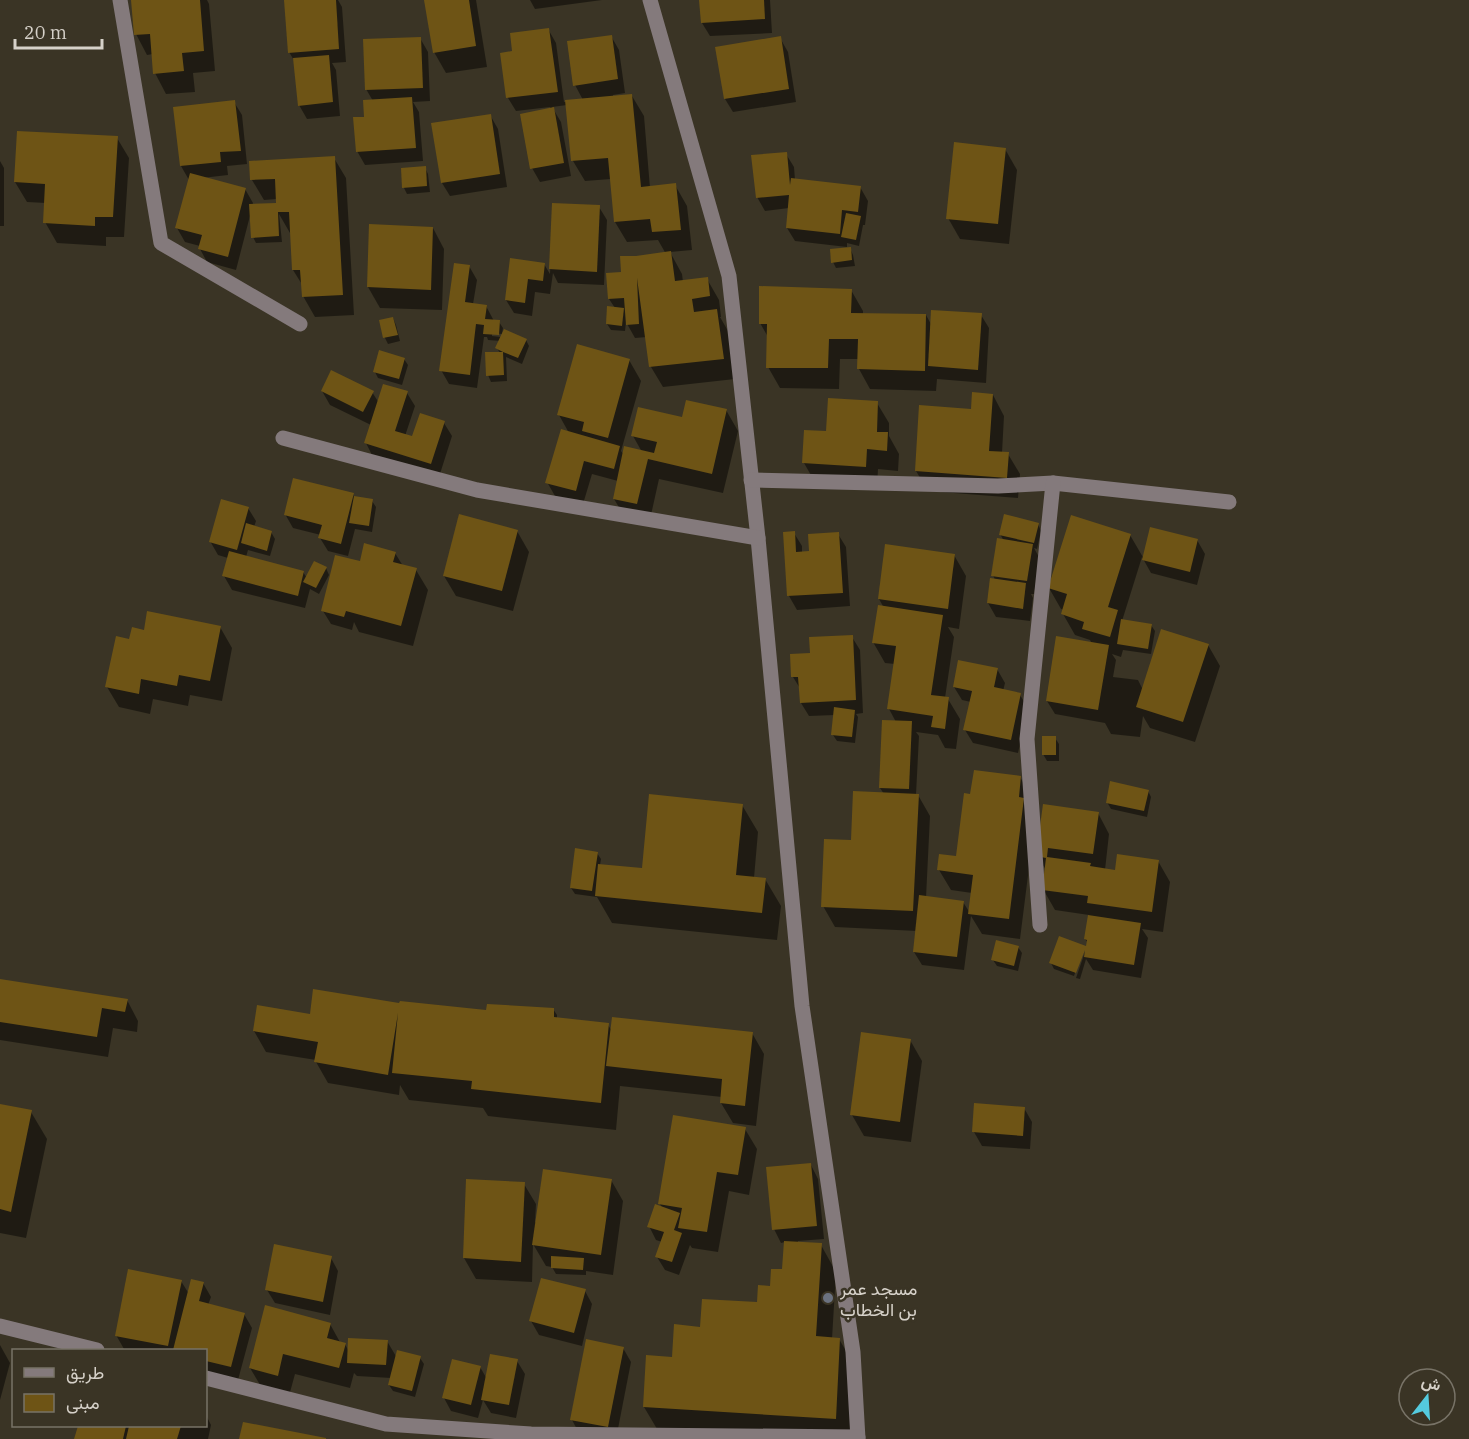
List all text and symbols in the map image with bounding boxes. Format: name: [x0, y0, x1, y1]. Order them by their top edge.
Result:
scale bar: [15, 12, 102, 50]
text: 20 m: [24, 21, 67, 44]
place label: مسجد عمر بن الخطاب: [839, 1277, 917, 1321]
marker: مسجد عمر بن الخطاب: [821, 1291, 835, 1305]
legend: [12, 1349, 207, 1427]
text: طريق: [66, 1361, 104, 1384]
north arrow: [1397, 1367, 1457, 1427]
text: ش: [1419, 1370, 1444, 1395]
text: مبنى: [66, 1391, 100, 1414]

